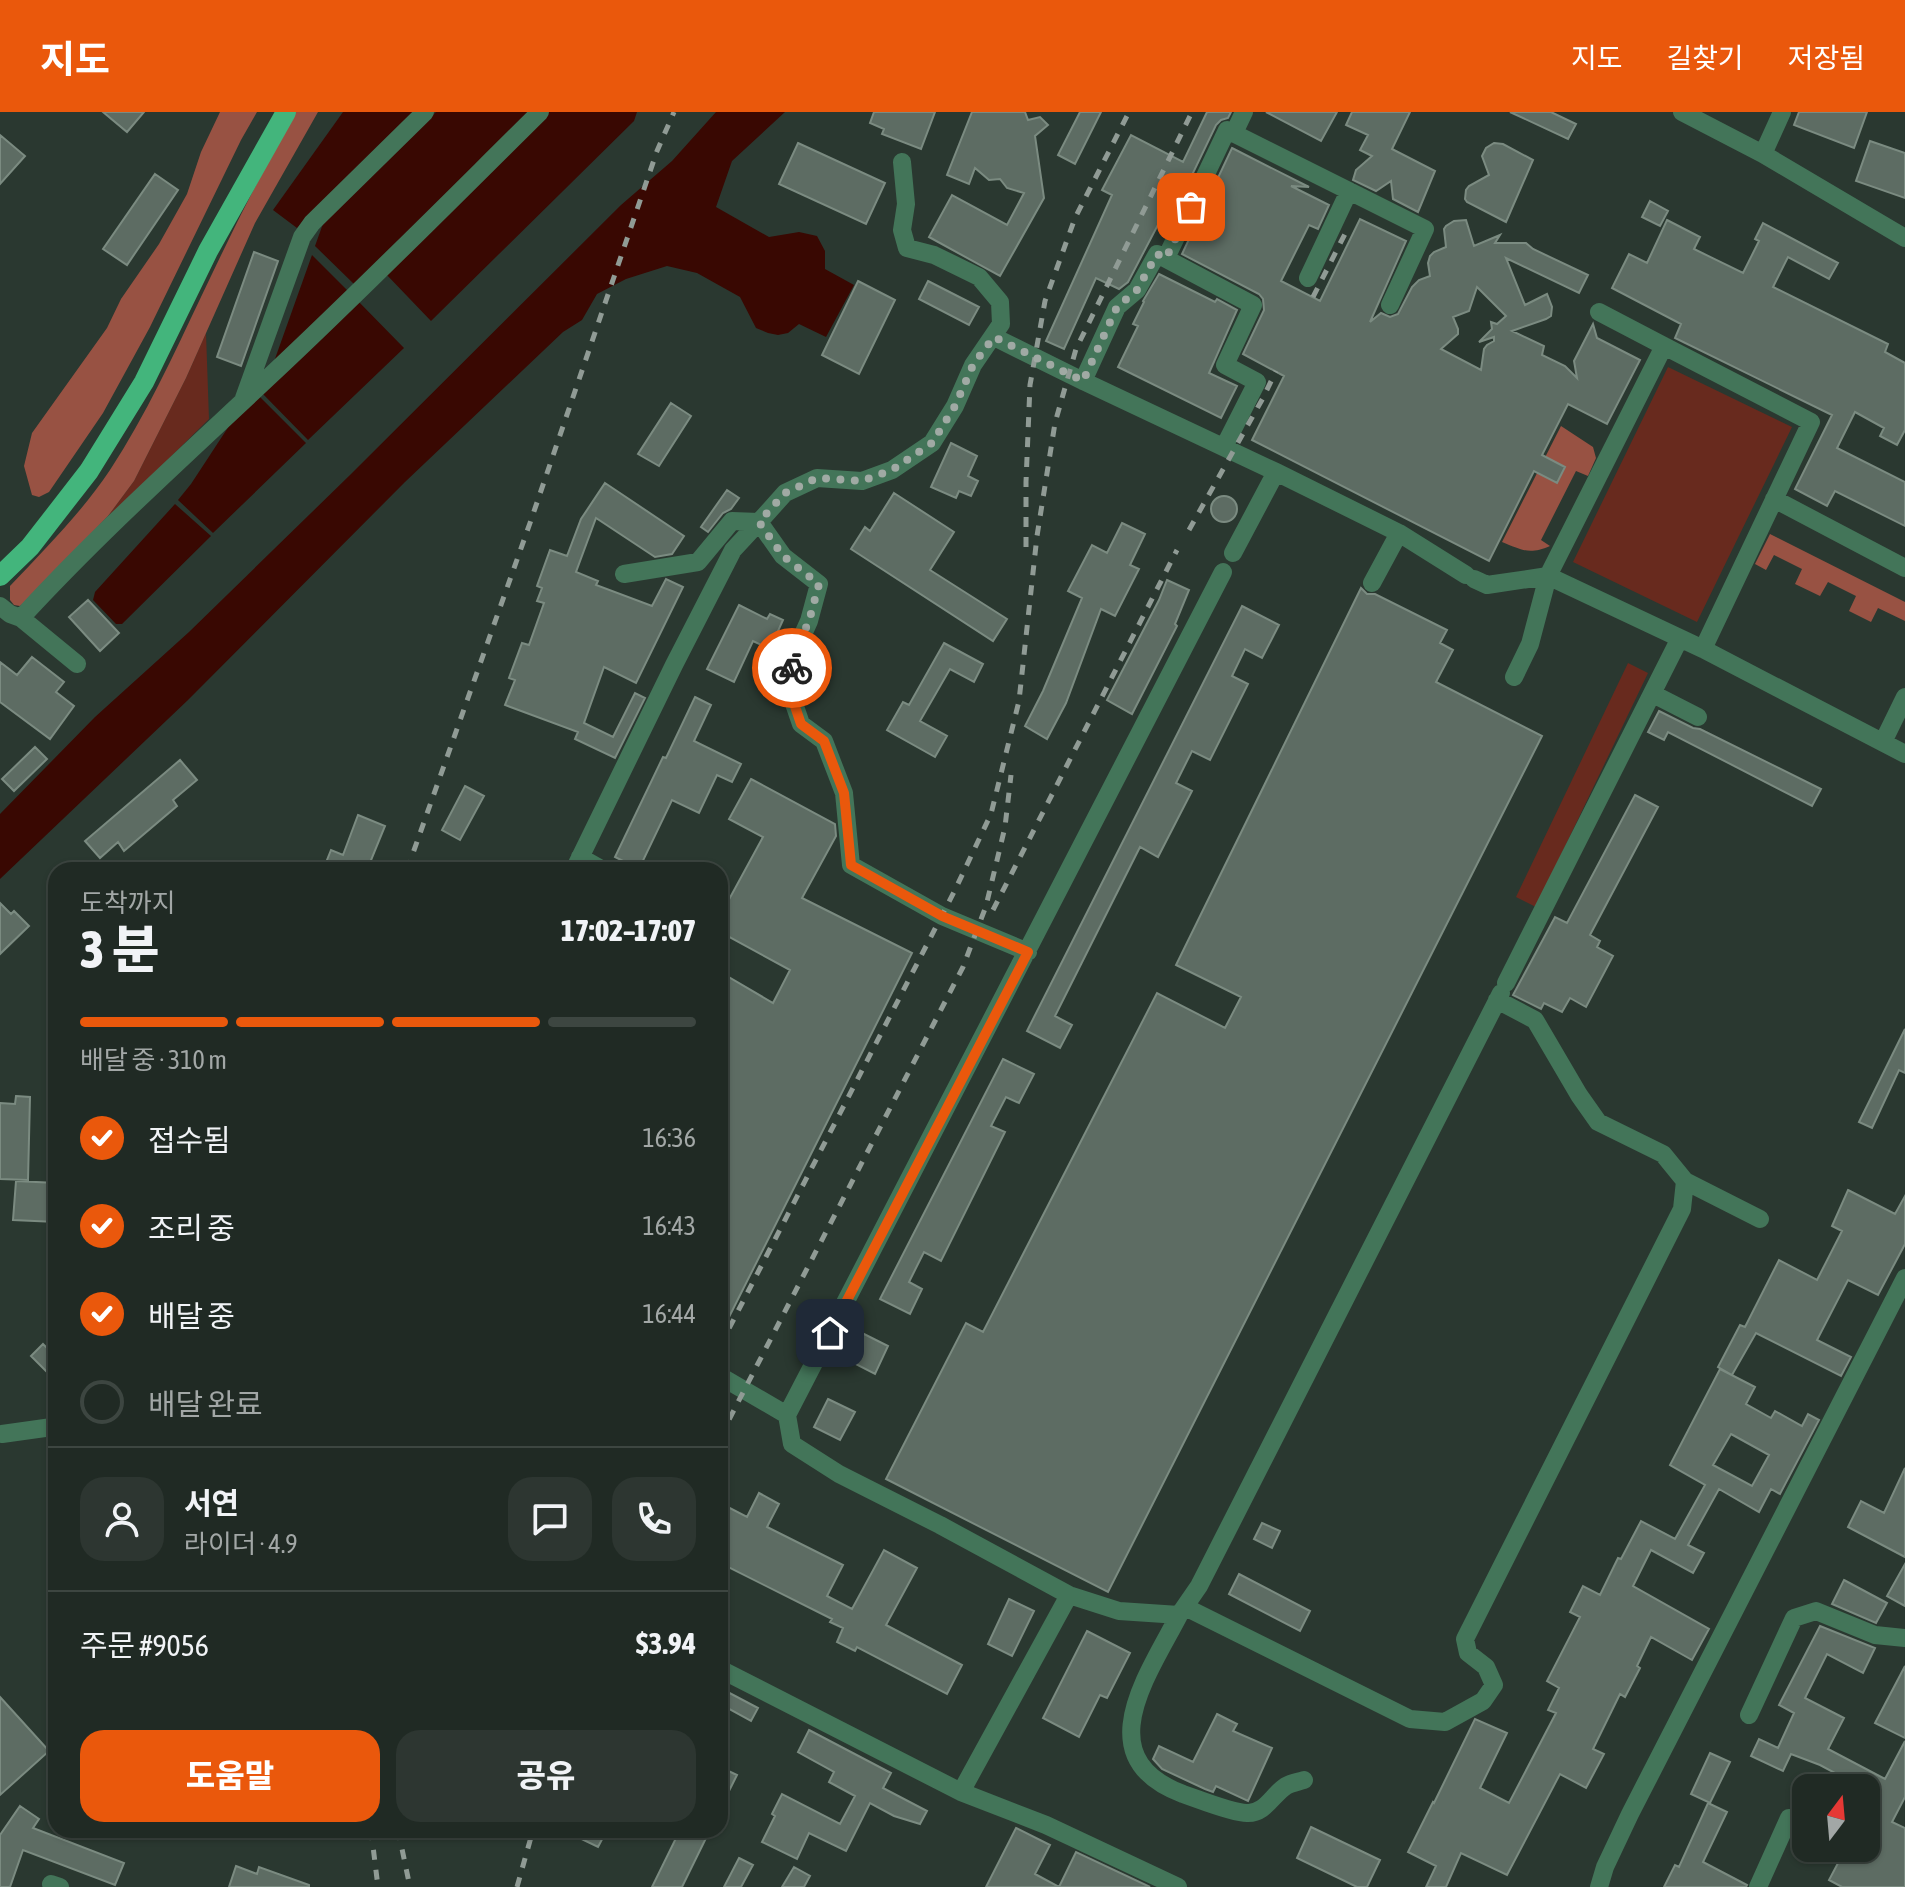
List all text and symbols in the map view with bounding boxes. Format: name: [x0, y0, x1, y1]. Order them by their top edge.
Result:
text: 지도: [40, 38, 110, 81]
text: 지도: [1571, 42, 1622, 74]
text: 길찾기: [1666, 42, 1744, 74]
text: 저장됨: [1788, 42, 1865, 74]
pin: [1157, 173, 1225, 241]
icon: bag: [1169, 185, 1213, 229]
courier: [752, 628, 832, 708]
icon: bike: [770, 646, 814, 690]
text: 도착까지: [80, 888, 176, 918]
text: 17:02–17:07: [561, 913, 696, 947]
text: 3 분: [80, 919, 159, 979]
text: 배달 중 · 310 m: [80, 1045, 227, 1075]
icon: check: [80, 1116, 124, 1160]
text: 접수됨: [148, 1123, 231, 1157]
text: 16:36: [642, 1123, 696, 1153]
icon: check: [80, 1204, 124, 1248]
text: 조리 중: [148, 1211, 235, 1245]
text: 16:43: [642, 1211, 696, 1241]
icon: check: [80, 1292, 124, 1336]
text: 배달 중: [148, 1299, 235, 1333]
text: 16:44: [642, 1299, 696, 1329]
pin: [796, 1299, 864, 1367]
icon: home: [808, 1311, 852, 1355]
text: 배달 완료: [148, 1387, 263, 1421]
button: person: [80, 1477, 164, 1561]
button: chat: [508, 1477, 592, 1561]
button: phone: [612, 1477, 696, 1561]
text: 서연: [184, 1486, 239, 1520]
text: 라이더 · 4.9: [184, 1529, 298, 1559]
text: $3.94: [636, 1626, 696, 1660]
text: 주문 #9056: [80, 1628, 209, 1662]
button: 도움말: [80, 1730, 380, 1822]
button: 공유: [396, 1730, 696, 1822]
north arrow: [1792, 1774, 1880, 1862]
map controls: [1792, 1774, 1880, 1862]

